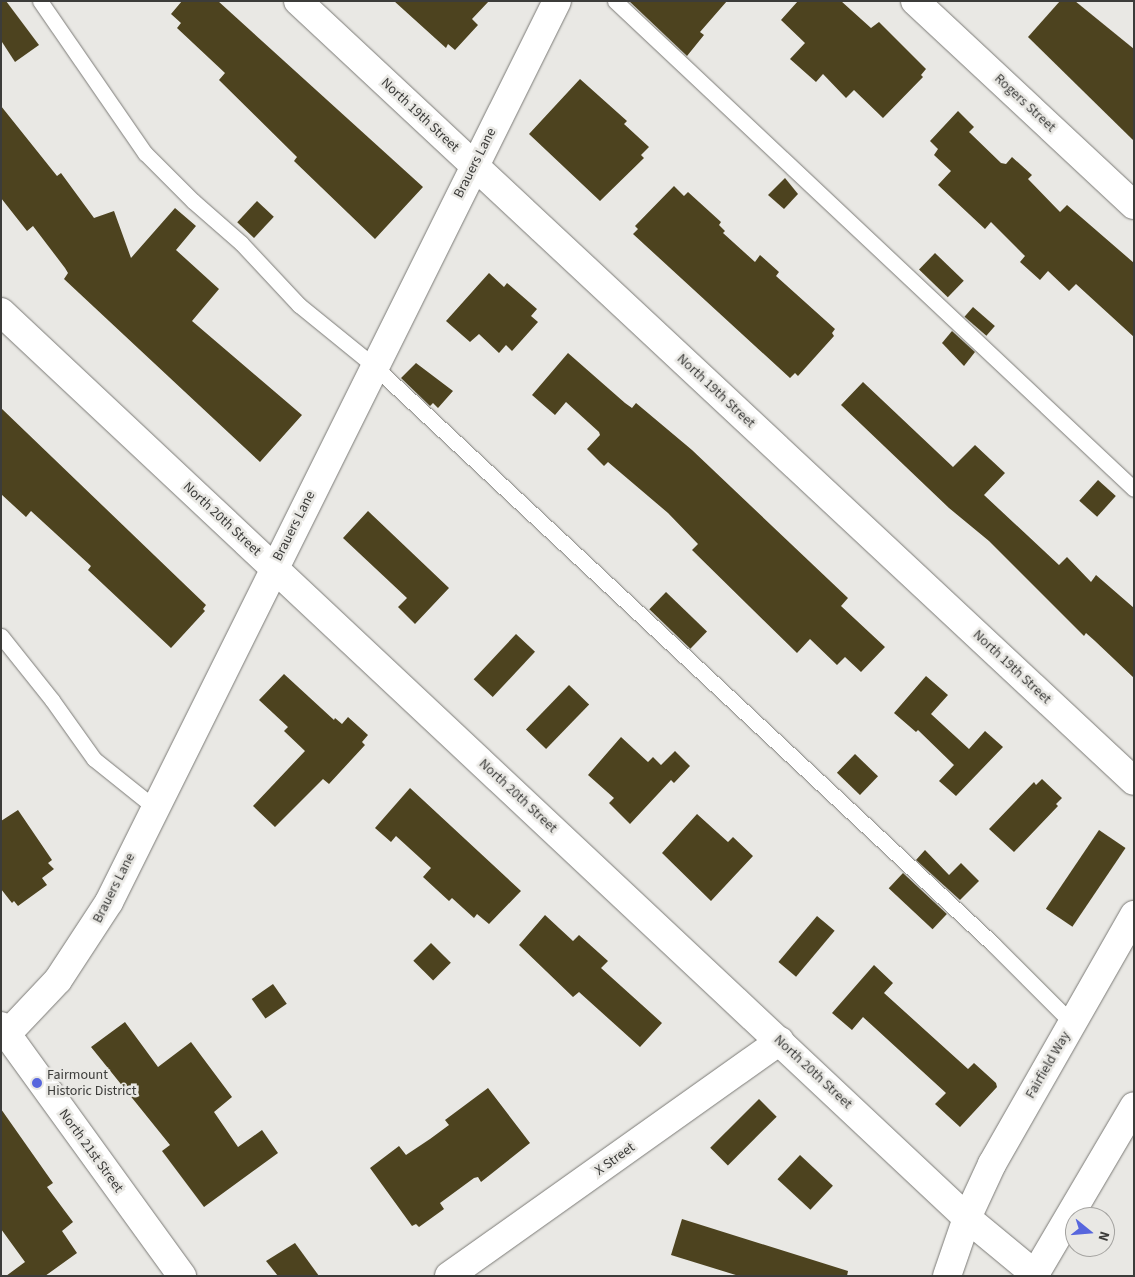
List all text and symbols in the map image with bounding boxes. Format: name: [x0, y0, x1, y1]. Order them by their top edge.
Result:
street label: Rogers Street: [991, 70, 1059, 136]
street label: North 19th Street: [377, 74, 463, 156]
street label: Brauers Lane: [450, 125, 500, 201]
street label: North 19th Street: [673, 350, 759, 432]
street label: North 20th Street: [179, 478, 265, 560]
street label: Brauers Lane: [269, 488, 319, 564]
street label: North 19th Street: [969, 626, 1055, 708]
street label: North 20th Street: [475, 755, 561, 837]
street label: Brauers Lane: [89, 850, 139, 926]
street label: Fairfield Way: [1022, 1028, 1074, 1102]
street label: North 20th Street: [770, 1031, 856, 1113]
place label: Fairmount Historic District: [47, 1067, 136, 1100]
marker: Fairmount Historic District: [31, 1077, 43, 1089]
street label: North 21st Street: [55, 1106, 127, 1196]
street label: X Street: [592, 1139, 638, 1179]
north arrow: [1065, 1207, 1115, 1257]
text: N: [1092, 1229, 1114, 1243]

